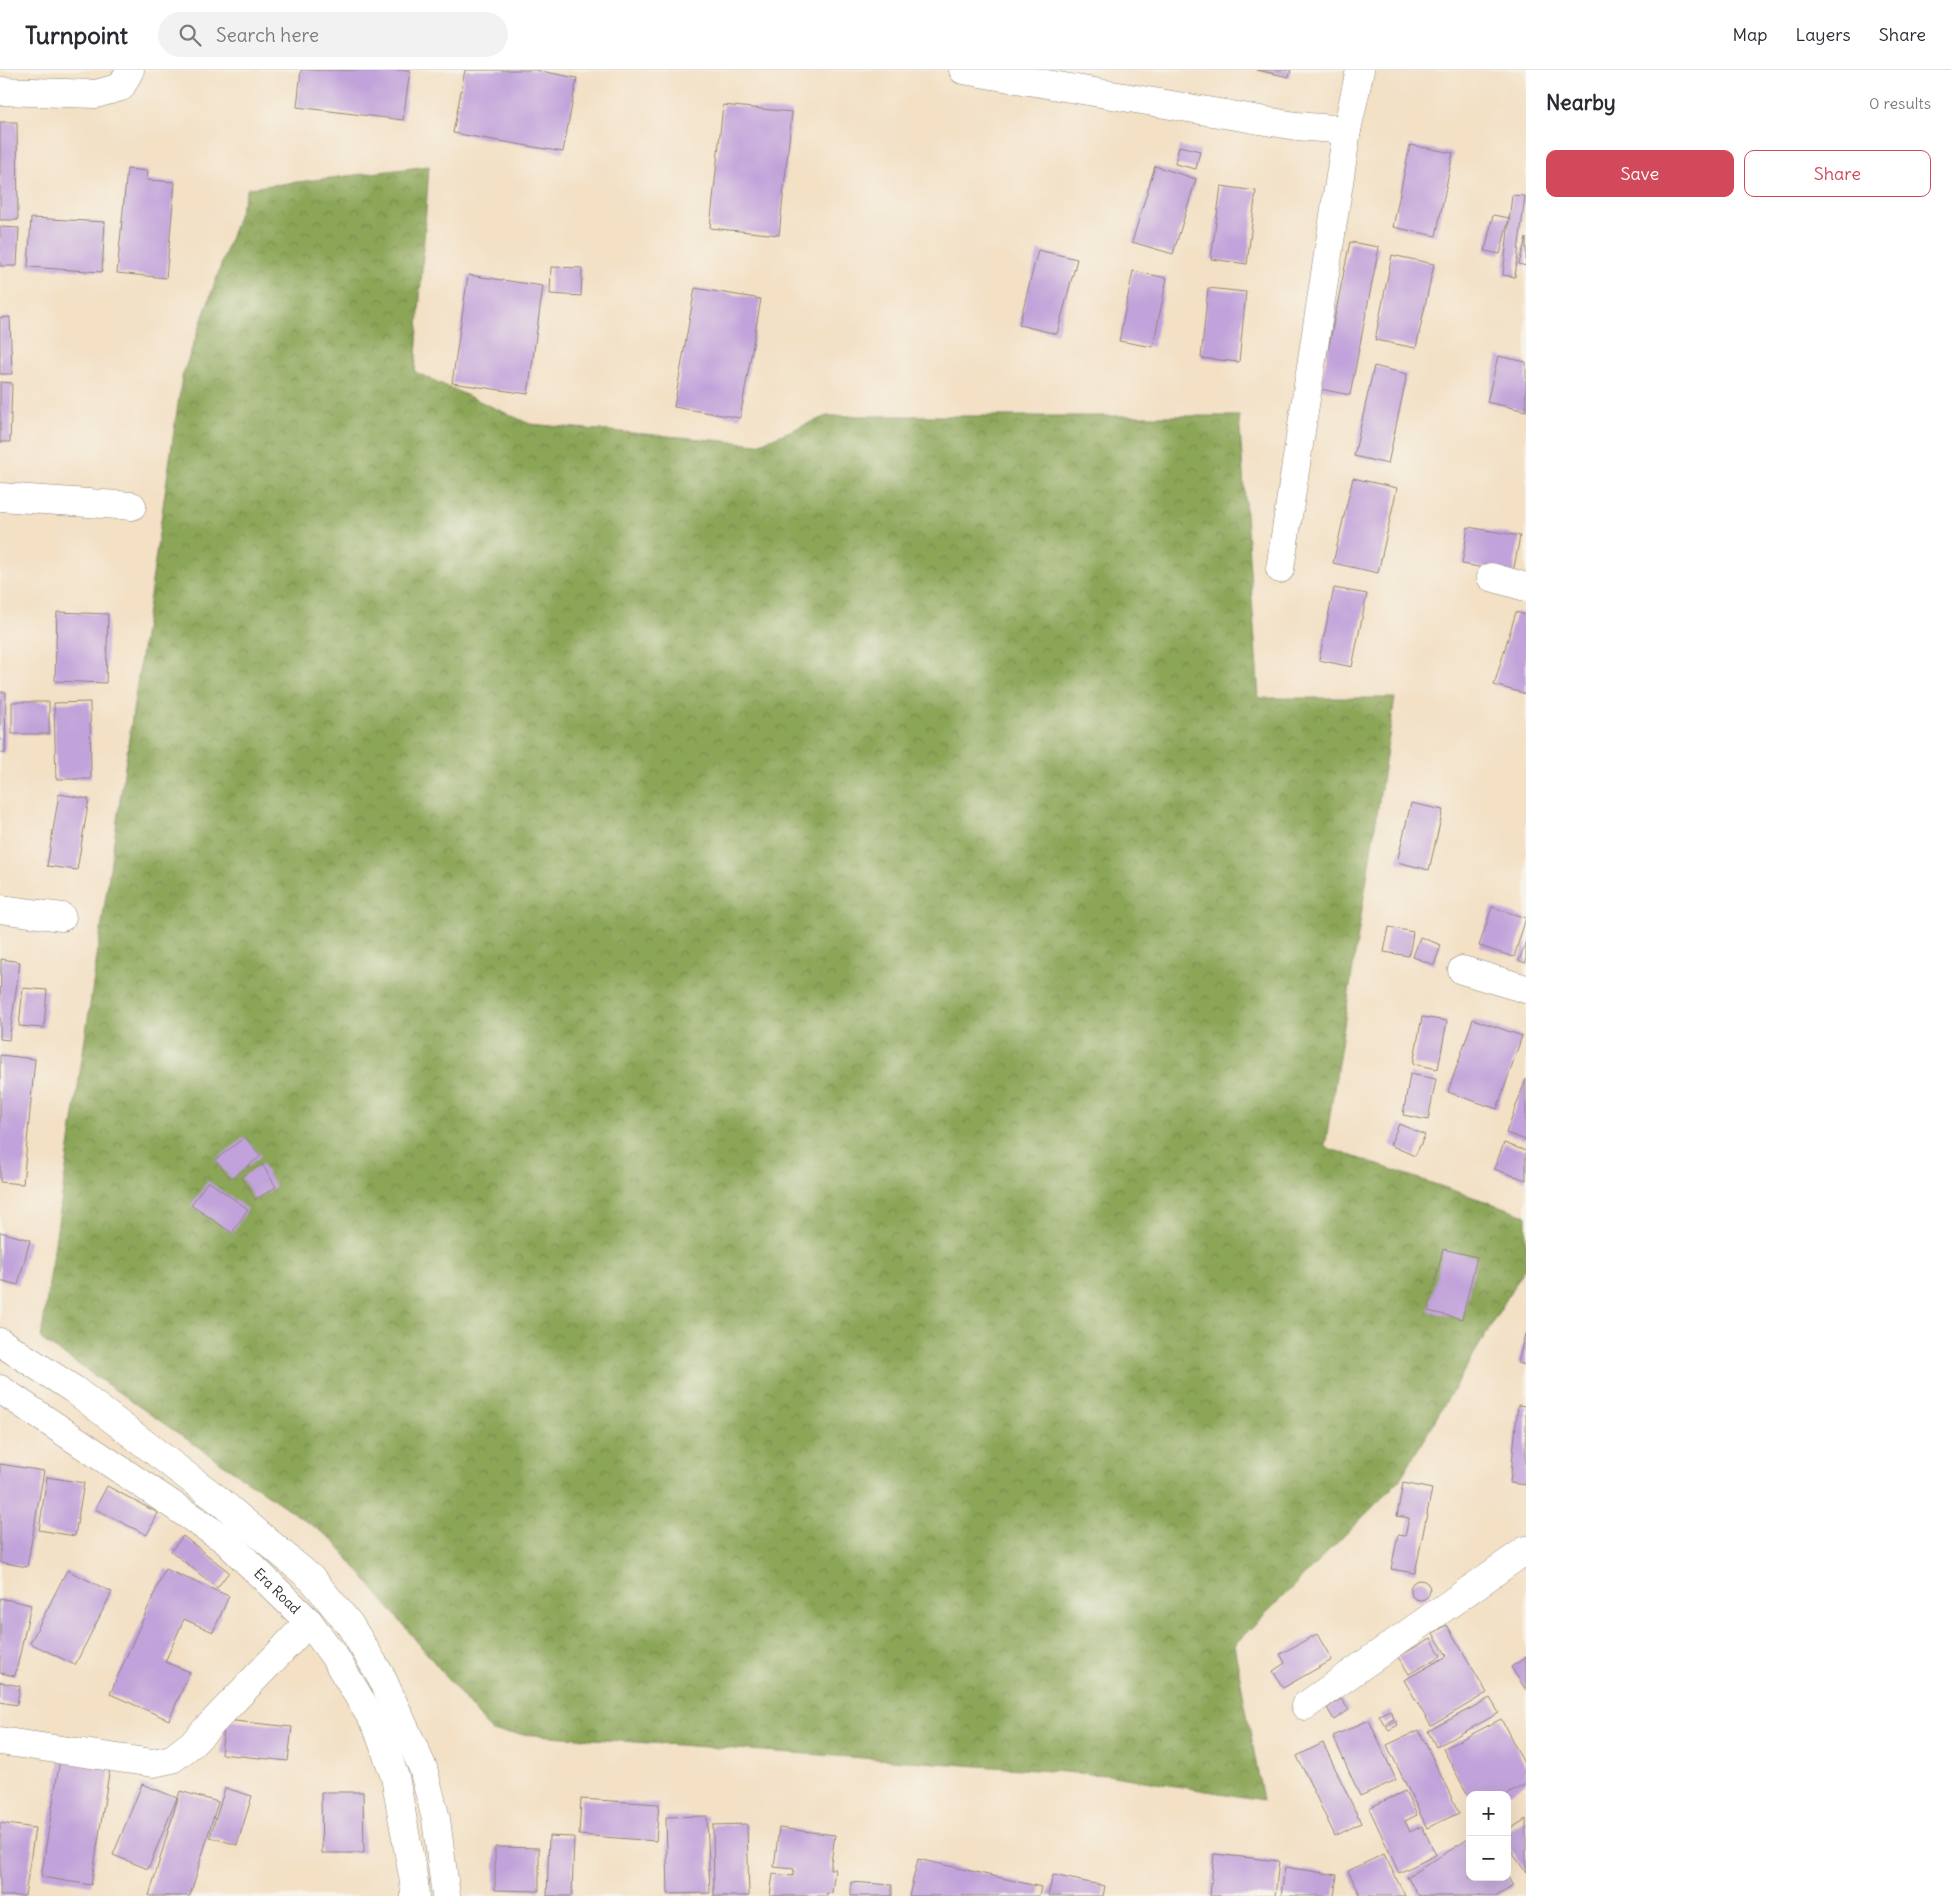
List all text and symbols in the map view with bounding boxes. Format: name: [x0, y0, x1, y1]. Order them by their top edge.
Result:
search box: [158, 12, 508, 57]
text: Turnpoint: [25, 20, 128, 50]
icon: search: [176, 21, 204, 49]
text: Search here: [216, 23, 319, 47]
text: Map: [1732, 23, 1767, 46]
text: Layers: [1795, 23, 1851, 46]
text: Share: [1879, 23, 1926, 46]
text: Nearby: [1546, 89, 1616, 116]
text: 0 results: [1869, 93, 1931, 113]
button: Save: [1546, 150, 1734, 197]
button: Share: [1744, 150, 1931, 197]
street label: Era Road: [250, 1564, 304, 1618]
map controls: [1466, 1791, 1511, 1881]
button: +: [1466, 1791, 1511, 1836]
button: −: [1466, 1836, 1511, 1881]

